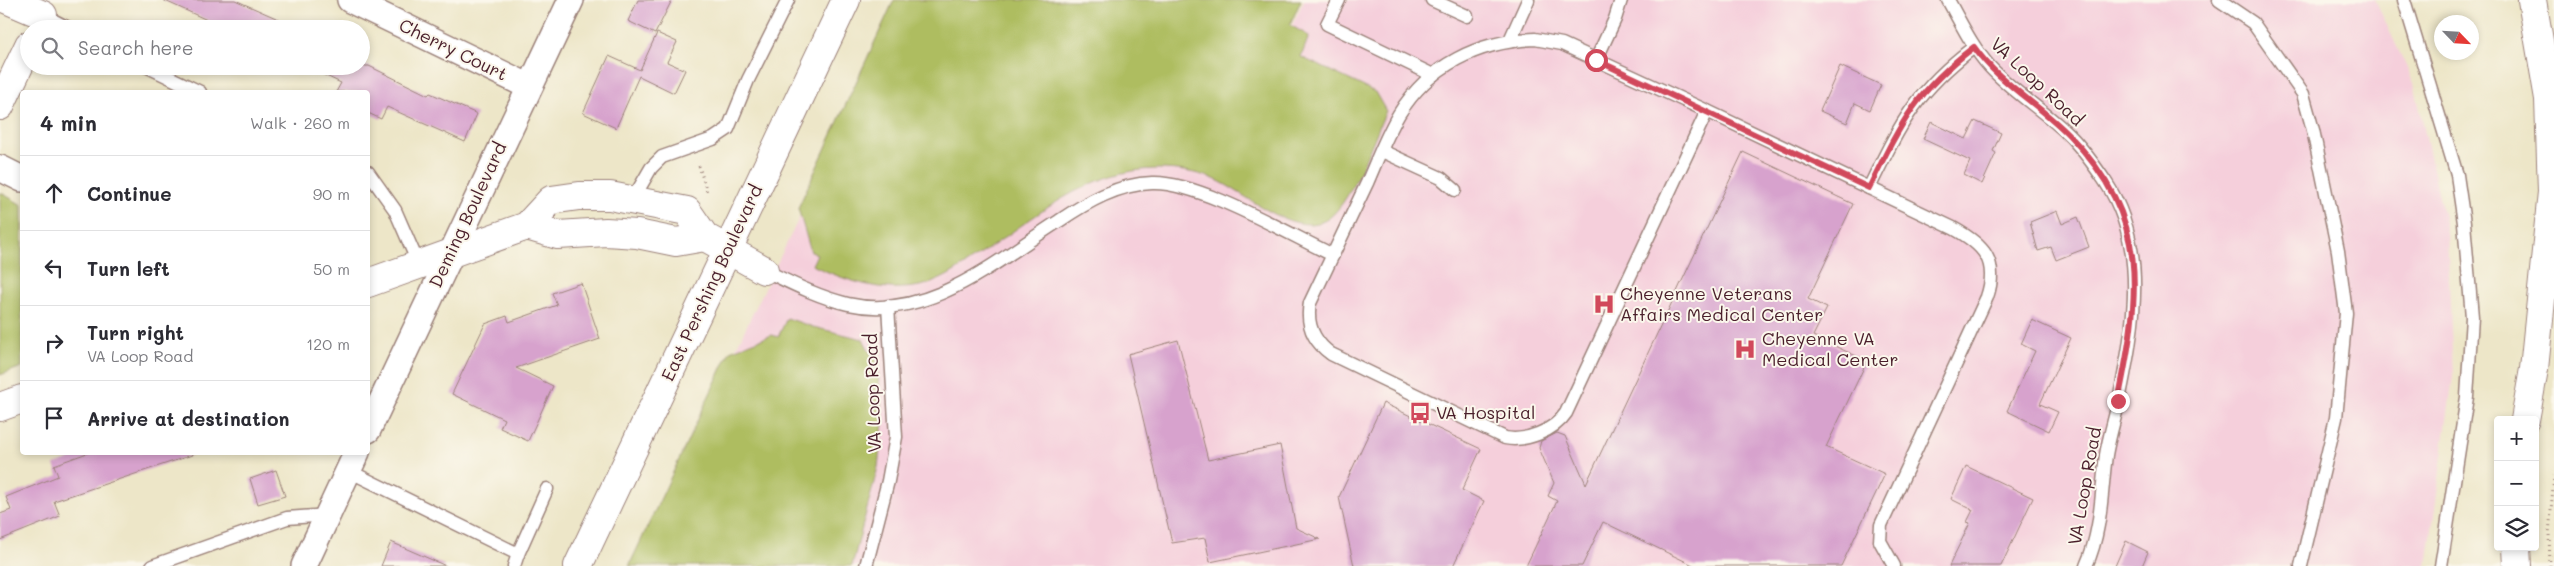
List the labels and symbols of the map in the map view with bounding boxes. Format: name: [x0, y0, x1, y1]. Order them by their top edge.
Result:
street label: Cherry Court: [395, 13, 512, 86]
north arrow: [2434, 15, 2479, 60]
street label: VA Loop Road: [1986, 32, 2090, 131]
route start: [1585, 49, 1608, 72]
street label: Deming Boulevard: [423, 138, 511, 291]
street label: East Pershing Boulevard: [655, 180, 767, 385]
place label: Cheyenne Veterans Affairs Medical Center: [1620, 281, 1823, 326]
hospital icon: Cheyenne Veterans Affairs Medical Center: [1591, 291, 1617, 317]
place label: Cheyenne VA Medical Center: [1762, 326, 1899, 371]
street label: VA Loop Road: [858, 333, 886, 453]
hospital icon: Cheyenne VA Medical Center: [1732, 336, 1758, 362]
route end: [2107, 390, 2130, 413]
bus stop icon: VA Hospital: [1407, 400, 1433, 426]
place label: VA Hospital: [1436, 400, 1536, 424]
street label: VA Loop Road: [2062, 425, 2106, 547]

